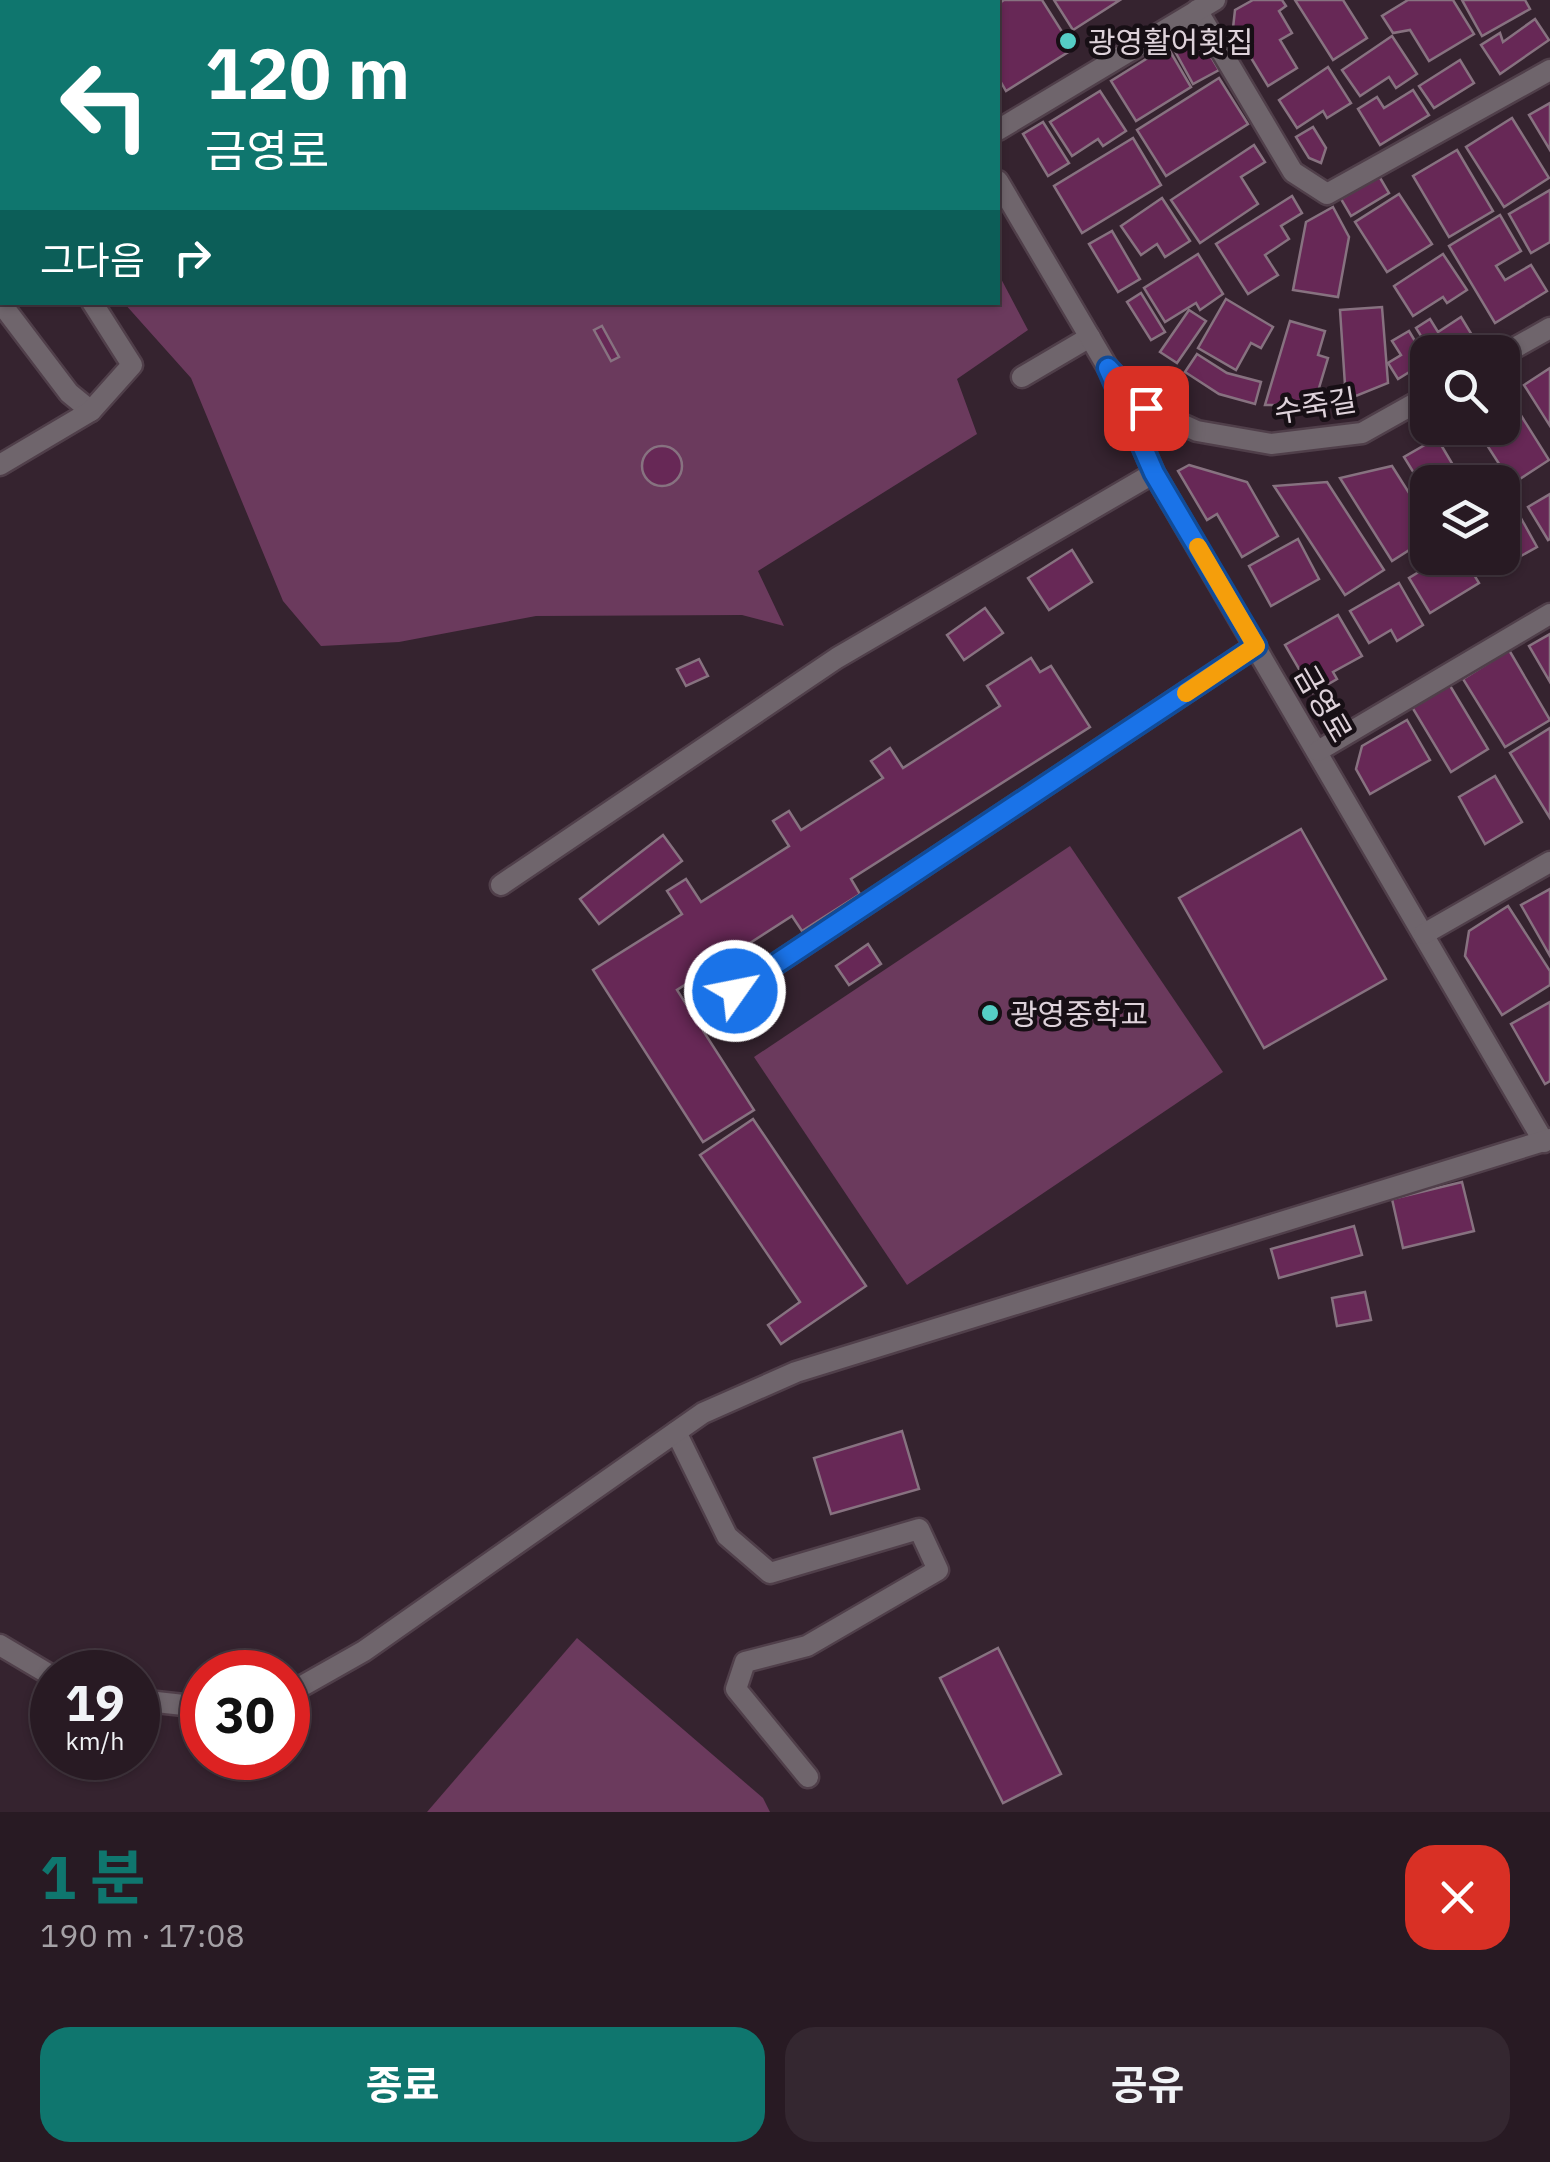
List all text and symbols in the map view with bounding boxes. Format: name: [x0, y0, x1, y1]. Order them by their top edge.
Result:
place label: 광영활어횟집: [1088, 22, 1254, 61]
text: 120 m: [205, 27, 410, 118]
marker: 광영활어횟집: [1057, 30, 1079, 52]
icon: left: [40, 40, 170, 170]
text: 금영로: [205, 121, 329, 179]
icon: right: [165, 230, 220, 285]
text: 그다음: [40, 235, 145, 284]
map controls: [1410, 335, 1520, 575]
button: search: [1410, 335, 1520, 445]
pin: [1104, 366, 1189, 451]
street label: 수죽길: [1271, 379, 1359, 431]
icon: arrive: [1119, 381, 1174, 436]
button: layers: [1410, 465, 1520, 575]
street label: 금영로: [1286, 657, 1362, 749]
position arrow: [683, 939, 787, 1043]
place label: 광영중학교: [1010, 994, 1148, 1033]
marker: 광영중학교: [979, 1002, 1001, 1024]
speed limit sign: 30: [180, 1650, 310, 1780]
text: 19: [65, 1670, 125, 1735]
text: km/h: [66, 1724, 124, 1757]
text: 1 분: [40, 1837, 145, 1916]
button: close: [1405, 1845, 1510, 1950]
text: 190 m · 17:08: [40, 1914, 245, 1956]
button: 종료: [40, 2027, 765, 2142]
button: 공유: [785, 2027, 1510, 2142]

